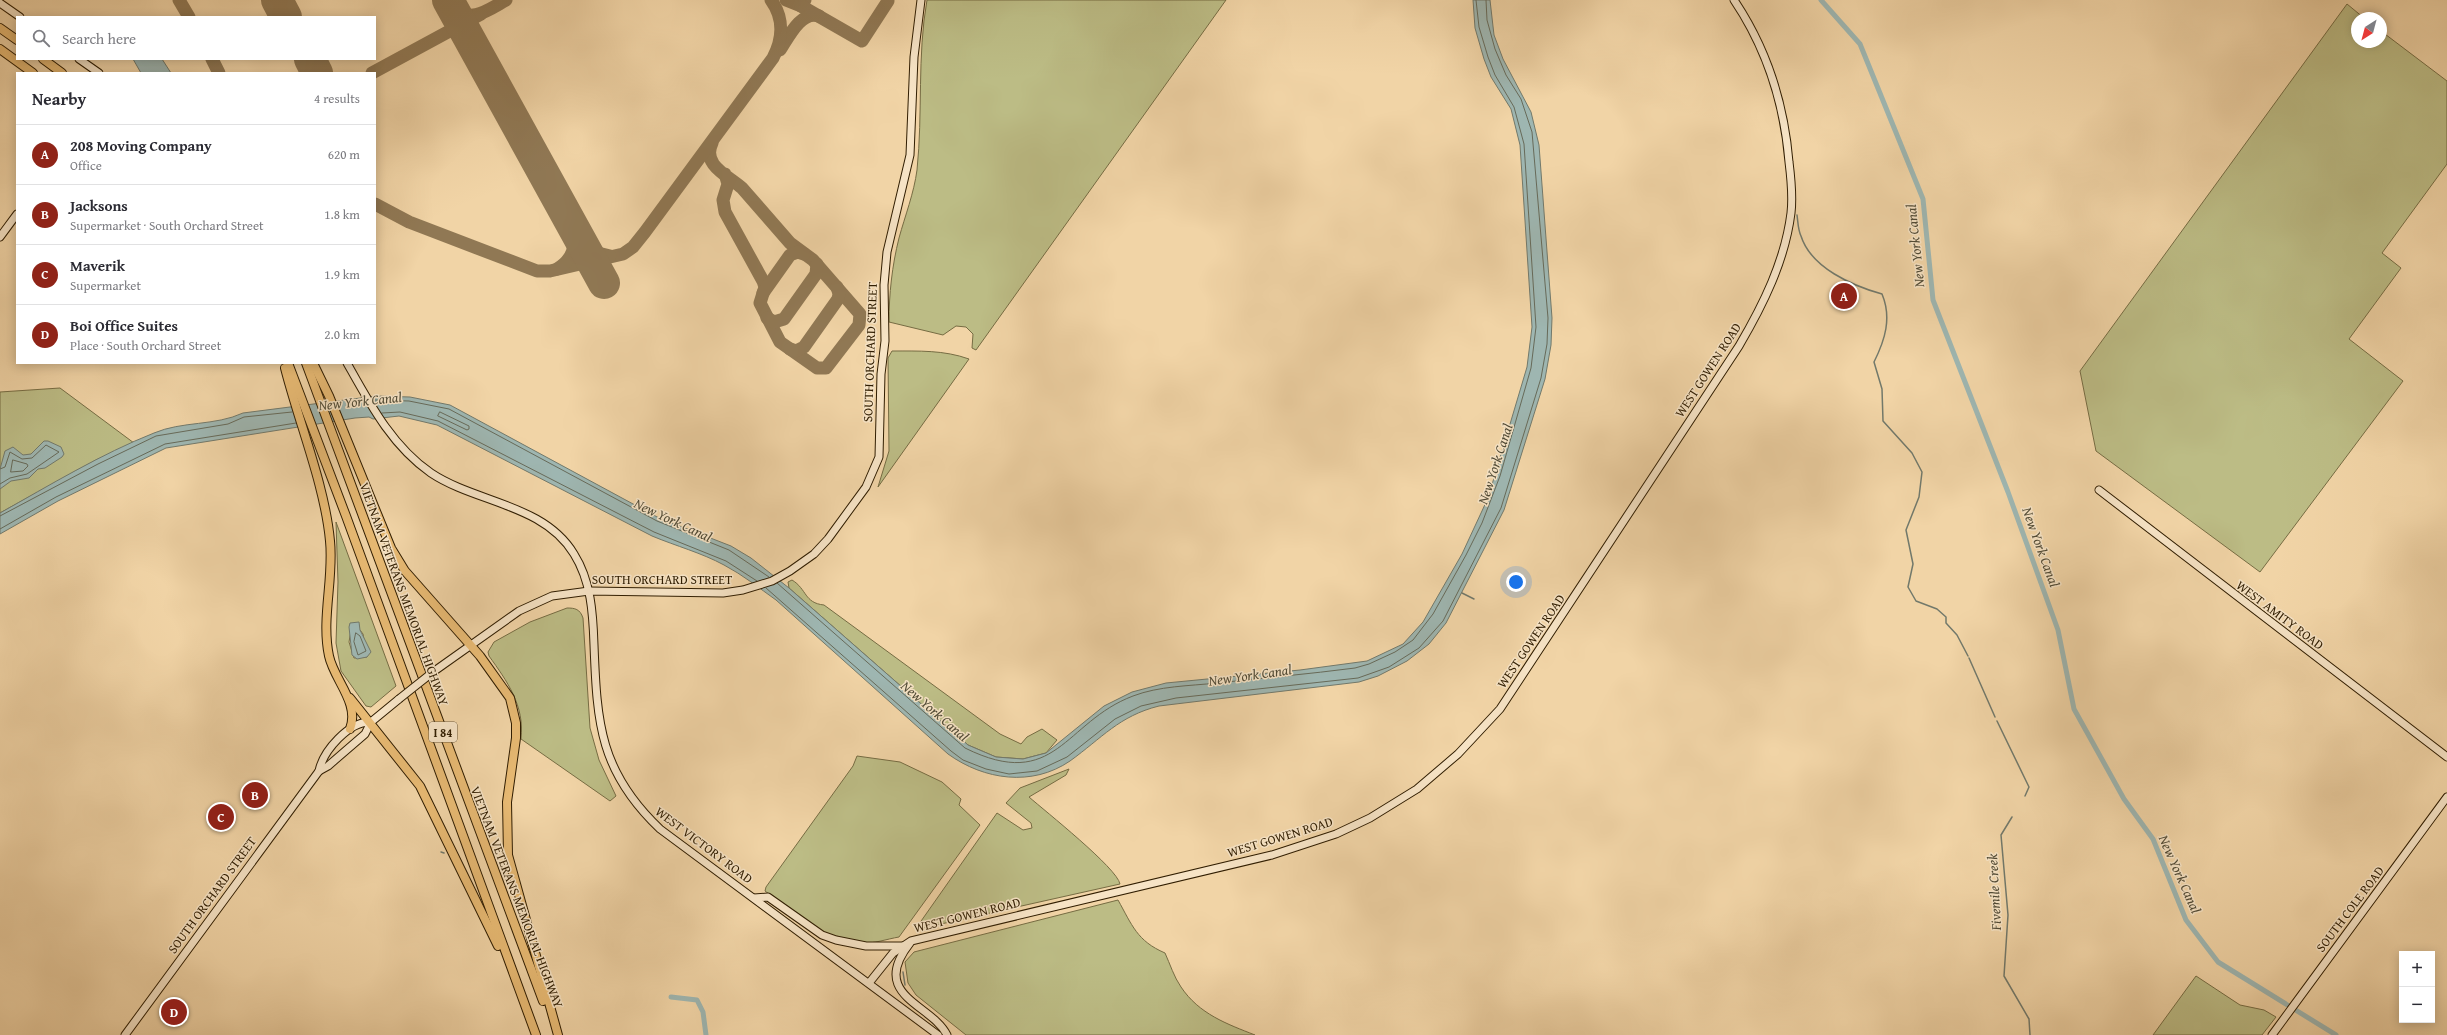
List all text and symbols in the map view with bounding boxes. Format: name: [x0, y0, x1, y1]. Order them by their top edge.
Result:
north arrow: [2351, 12, 2387, 48]
search box: [16, 16, 376, 60]
icon: search: [30, 27, 52, 49]
text: Search here: [62, 28, 136, 49]
text: Nearby: [32, 86, 86, 111]
text: 4 results: [314, 89, 360, 108]
text: 208 Moving Company: [70, 135, 212, 156]
text: A: [41, 145, 49, 164]
text: 620 m: [328, 145, 360, 164]
text: Office: [70, 156, 102, 175]
text: Jacksons: [70, 195, 128, 216]
water label: New York Canal: [1901, 203, 1929, 289]
text: B: [41, 205, 49, 224]
text: 1.8 km: [324, 205, 360, 224]
text: Supermarket · South Orchard Street: [70, 216, 264, 235]
text: Maverik: [70, 255, 125, 276]
text: C: [41, 265, 49, 284]
text: 1.9 km: [324, 265, 360, 284]
text: Supermarket: [70, 276, 141, 295]
street label: SOUTH ORCHARD STREET: [858, 281, 882, 422]
pin: A: [1831, 281, 1857, 311]
text: Boi Office Suites: [70, 315, 178, 336]
street label: WEST GOWEN ROAD: [1670, 319, 1746, 421]
text: D: [41, 325, 49, 344]
text: 2.0 km: [324, 325, 360, 344]
text: Place · South Orchard Street: [70, 336, 221, 355]
water label: New York Canal: [317, 387, 403, 415]
water label: New York Canal: [1473, 421, 1518, 507]
street label: VIETNAM VETERANS MEMORIAL HIGHWAY: [355, 480, 453, 708]
water label: New York Canal: [631, 493, 716, 547]
water label: New York Canal: [2017, 504, 2065, 590]
street label: SOUTH ORCHARD STREET: [592, 570, 733, 589]
your location: [1506, 572, 1526, 592]
street label: WEST AMITY ROAD: [2232, 576, 2328, 654]
street label: WEST GOWEN ROAD: [1493, 590, 1570, 692]
water label: New York Canal: [1207, 659, 1293, 691]
water label: New York Canal: [897, 676, 974, 746]
road number: I 84: [429, 722, 457, 742]
pin: B: [242, 780, 268, 810]
street label: VIETNAM VETERANS MEMORIAL HIGHWAY: [466, 783, 568, 1011]
pin: C: [208, 802, 234, 832]
street label: WEST VICTORY ROAD: [651, 802, 757, 888]
street label: WEST GOWEN ROAD: [1225, 812, 1335, 862]
street label: SOUTH ORCHARD STREET: [163, 832, 261, 957]
water label: New York Canal: [2154, 832, 2206, 917]
water label: Fivemile Creek: [1982, 852, 2006, 932]
street label: SOUTH COLE ROAD: [2311, 862, 2389, 956]
street label: WEST GOWEN ROAD: [912, 893, 1022, 937]
map controls: [2399, 951, 2435, 1023]
button: +: [2399, 951, 2435, 987]
button: −: [2399, 987, 2435, 1023]
pin: D: [161, 997, 187, 1027]

